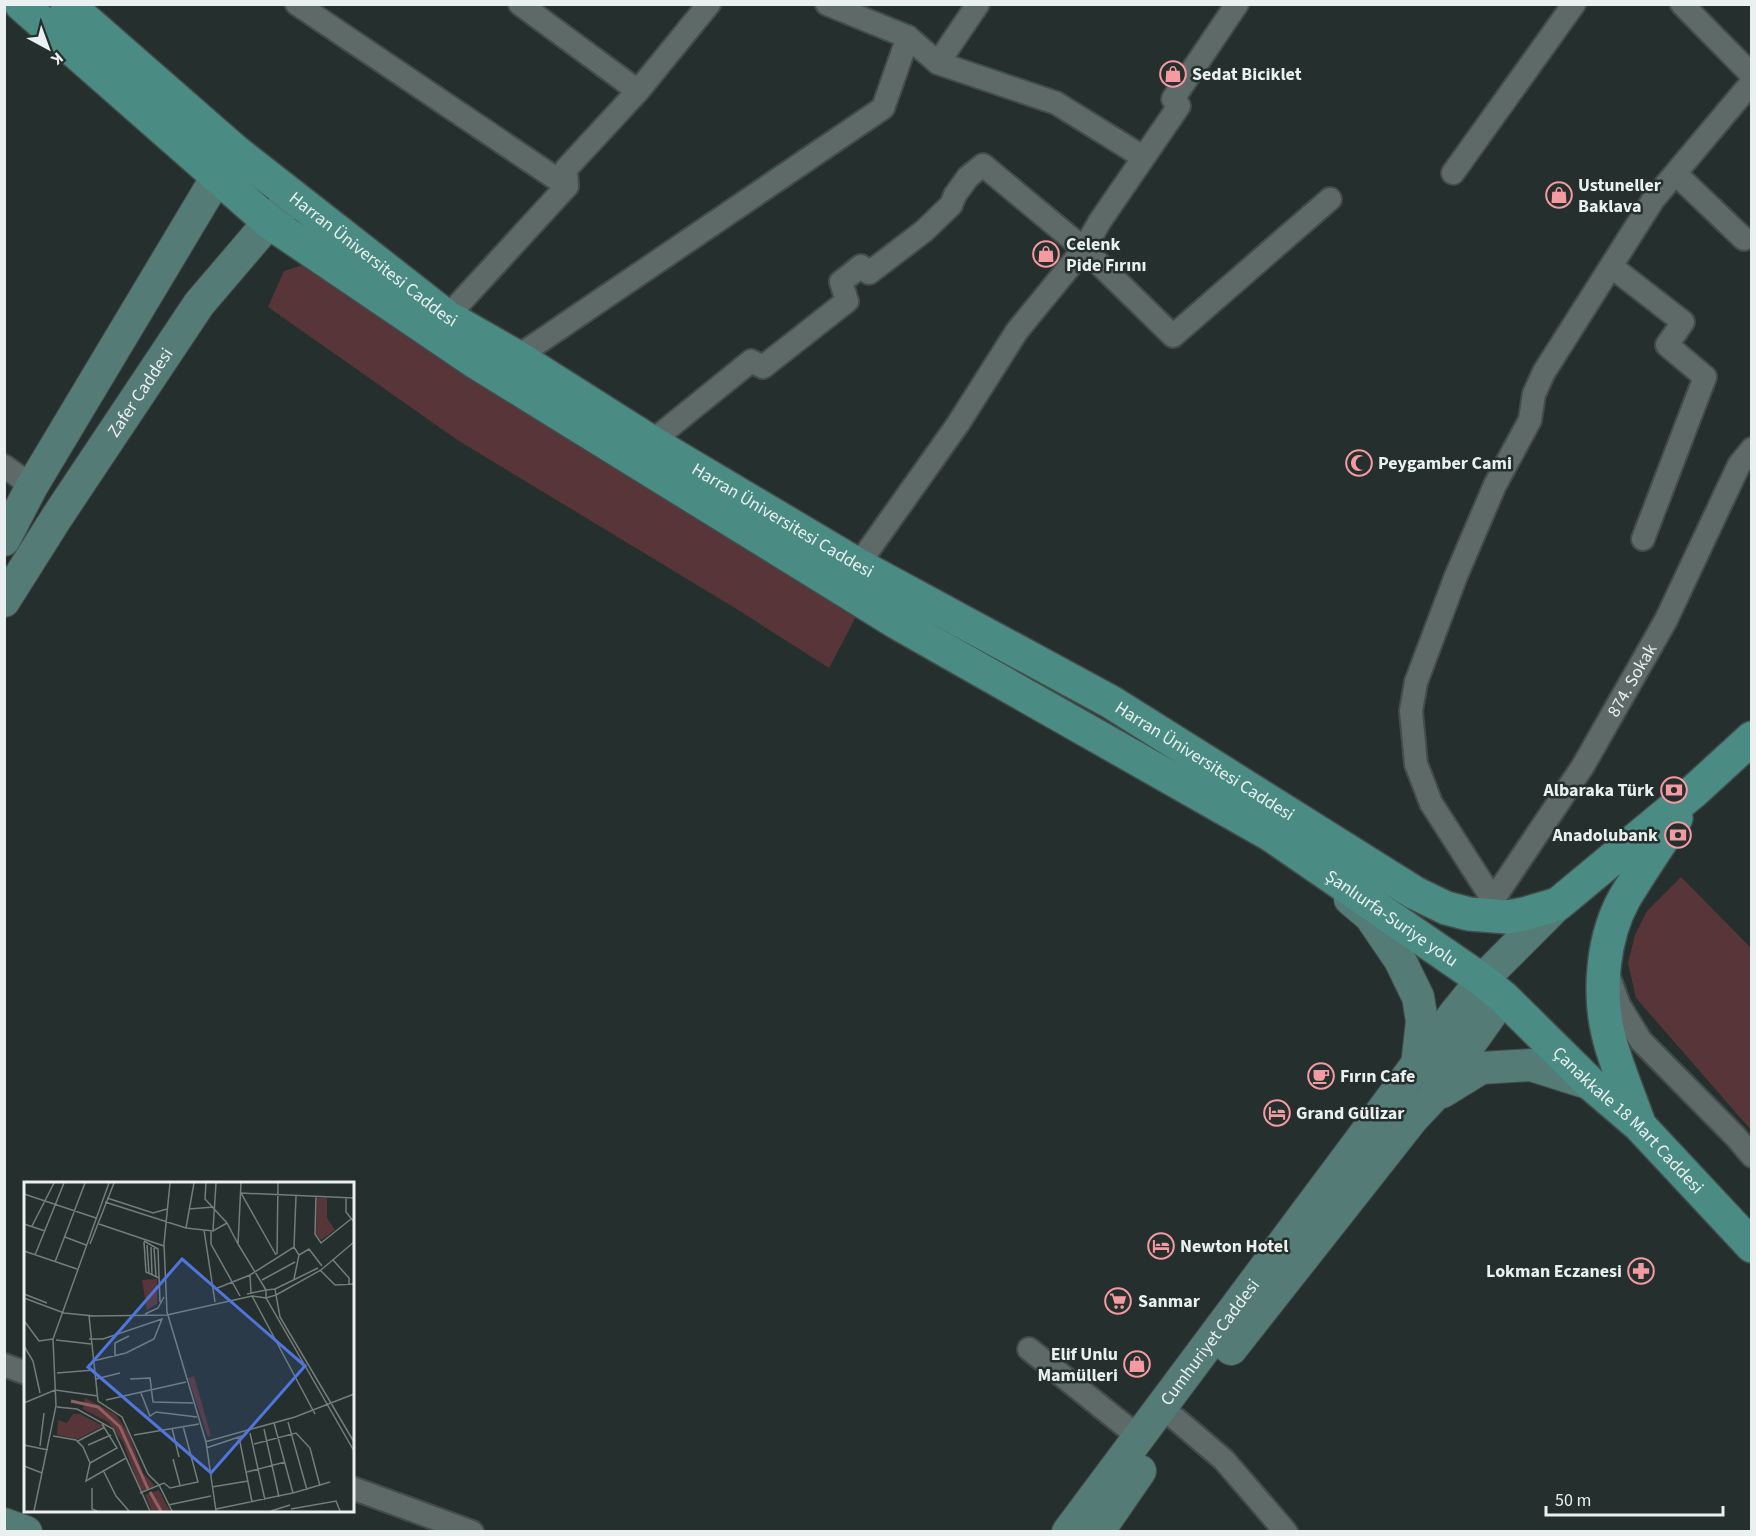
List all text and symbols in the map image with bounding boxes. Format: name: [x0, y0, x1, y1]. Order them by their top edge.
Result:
north arrow: [18, 18, 78, 78]
text: K: [46, 47, 68, 70]
shop icon: Sedat Biciklet: [1158, 59, 1188, 89]
place label: Sedat Biciklet: [1192, 62, 1302, 87]
place label: Ustuneller Baklava: [1578, 173, 1662, 219]
shop icon: Ustuneller Baklava: [1544, 180, 1574, 210]
street label: Harran Üniversitesi Caddesi: [284, 186, 462, 333]
place label: Celenk Pide Fırını: [1066, 232, 1146, 278]
shop icon: Celenk Pide Fırını: [1031, 239, 1061, 269]
street label: Zafer Caddesi: [101, 343, 179, 442]
mosque icon: Peygamber Cami: [1344, 448, 1374, 478]
place label: Peygamber Cami: [1378, 451, 1512, 476]
street label: Harran Üniversitesi Caddesi: [687, 457, 878, 584]
street label: 874. Sokak: [1601, 639, 1663, 722]
street label: Harran Üniversitesi Caddesi: [1110, 695, 1299, 827]
bank icon: Albaraka Türk: [1659, 775, 1689, 805]
place label: Albaraka Türk: [1543, 778, 1654, 803]
bank icon: Anadolubank: [1663, 820, 1693, 850]
place label: Anadolubank: [1551, 823, 1658, 848]
street label: Şanlıurfa-Suriye yolu: [1320, 863, 1463, 973]
street label: Çanakkale 18 Mart Caddesi: [1547, 1041, 1709, 1199]
cafe icon: Fırın Cafe: [1306, 1061, 1336, 1091]
place label: Fırın Cafe: [1340, 1064, 1415, 1089]
hotel icon: Grand Gülizar: [1262, 1098, 1292, 1128]
place label: Grand Gülizar: [1296, 1101, 1405, 1126]
inset map: [24, 1182, 354, 1512]
hotel icon: Newton Hotel: [1146, 1231, 1176, 1261]
place label: Newton Hotel: [1180, 1234, 1288, 1259]
pharmacy icon: Lokman Eczanesi: [1626, 1256, 1656, 1286]
place label: Lokman Eczanesi: [1486, 1259, 1622, 1284]
street label: Cumhuriyet Caddesi: [1154, 1274, 1265, 1411]
supermarket icon: Sanmar: [1103, 1286, 1133, 1316]
place label: Sanmar: [1138, 1289, 1201, 1314]
place label: Elif Unlu Mamülleri: [1037, 1342, 1118, 1388]
shop icon: Elif Unlu Mamülleri: [1122, 1349, 1152, 1379]
scale bar: [1546, 1479, 1723, 1517]
text: 50 m: [1555, 1488, 1591, 1513]

